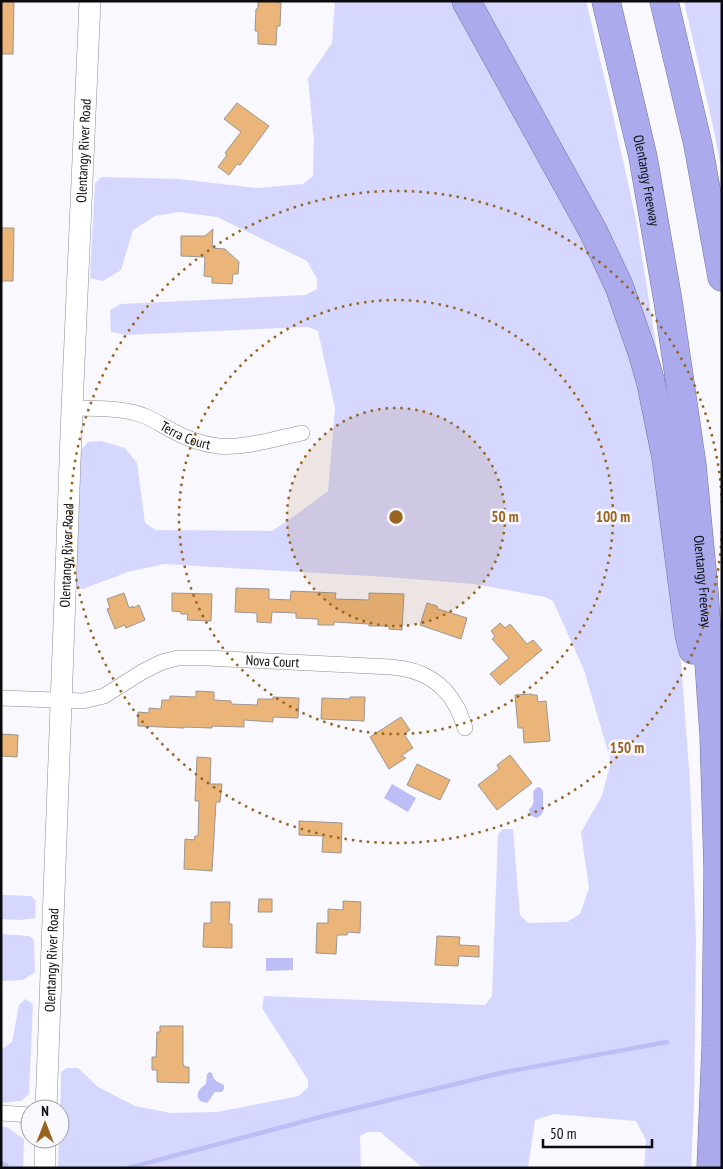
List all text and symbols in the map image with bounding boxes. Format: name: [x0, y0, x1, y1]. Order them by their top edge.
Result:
street label: Olentangy River Road: [72, 98, 95, 203]
street label: Olentangy Freeway: [629, 133, 664, 228]
street label: Terra Court: [157, 417, 212, 454]
street label: Olentangy River Road: [56, 503, 77, 608]
text: 50 m: [491, 507, 519, 526]
text: 100 m: [596, 507, 630, 526]
centre of rings: [387, 508, 405, 526]
street label: Olentangy Freeway: [690, 534, 716, 629]
street label: Nova Court: [245, 651, 300, 672]
text: 150 m: [610, 738, 644, 757]
street label: Olentangy River Road: [41, 908, 62, 1012]
north arrow: [20, 1099, 70, 1149]
text: N: [41, 1102, 49, 1120]
scale bar: [543, 1116, 652, 1148]
text: 50 m: [550, 1124, 576, 1143]

